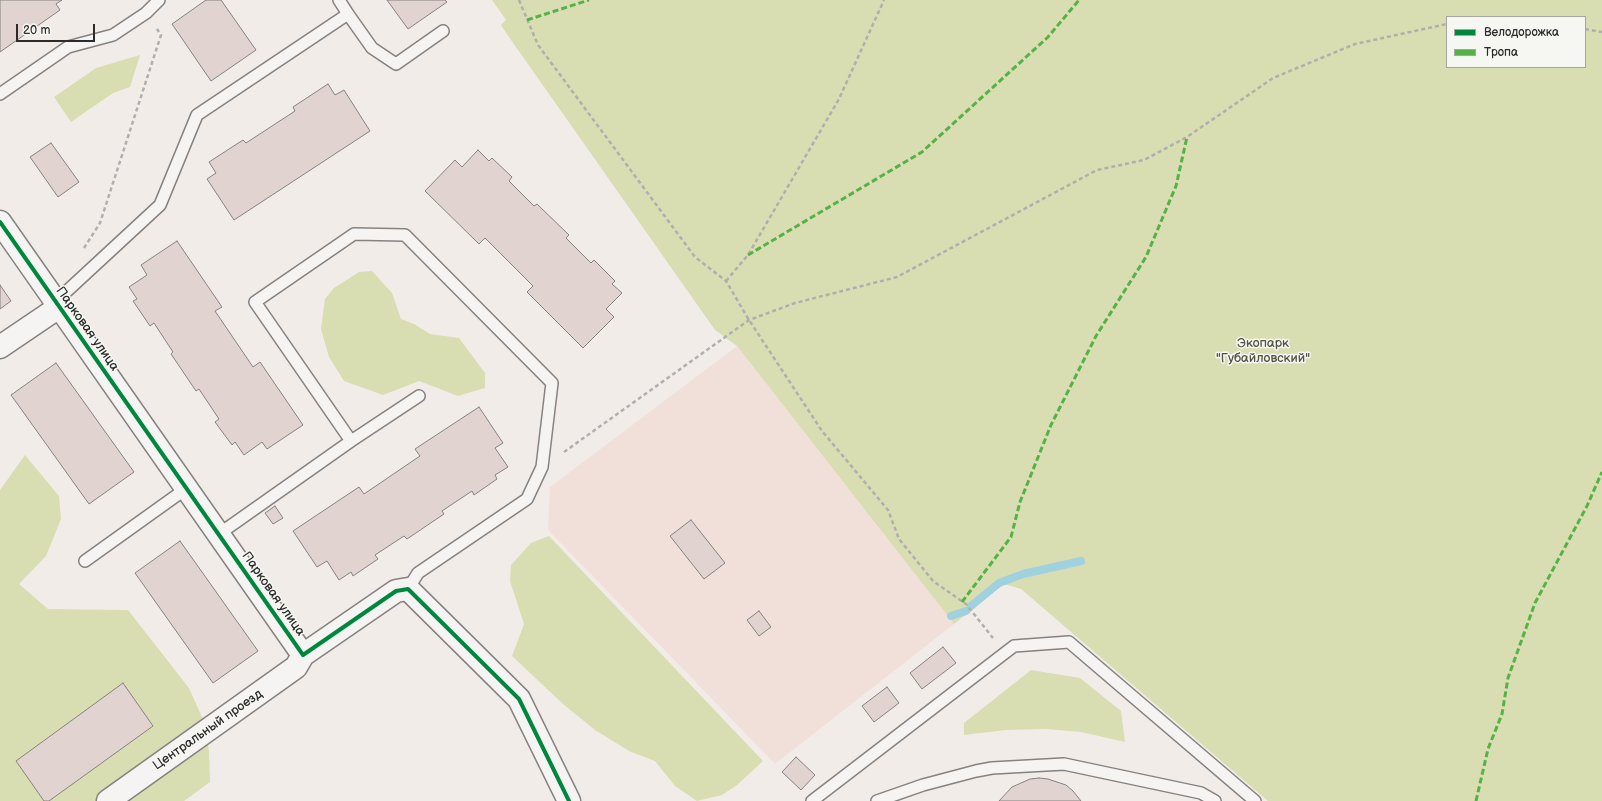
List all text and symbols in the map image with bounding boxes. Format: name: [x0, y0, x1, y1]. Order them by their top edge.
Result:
scale bar: [18, 16, 97, 42]
legend: [1446, 16, 1586, 68]
text: 20 m: [23, 23, 50, 38]
text: Велодорожка: [1484, 25, 1559, 40]
text: Тропа: [1484, 45, 1518, 60]
street label: Парковая улица: [52, 284, 122, 374]
park label: Экопарк "Губайловский": [1216, 336, 1310, 367]
street label: Парковая улица: [238, 549, 308, 639]
street label: Центральный проезд: [150, 686, 266, 774]

